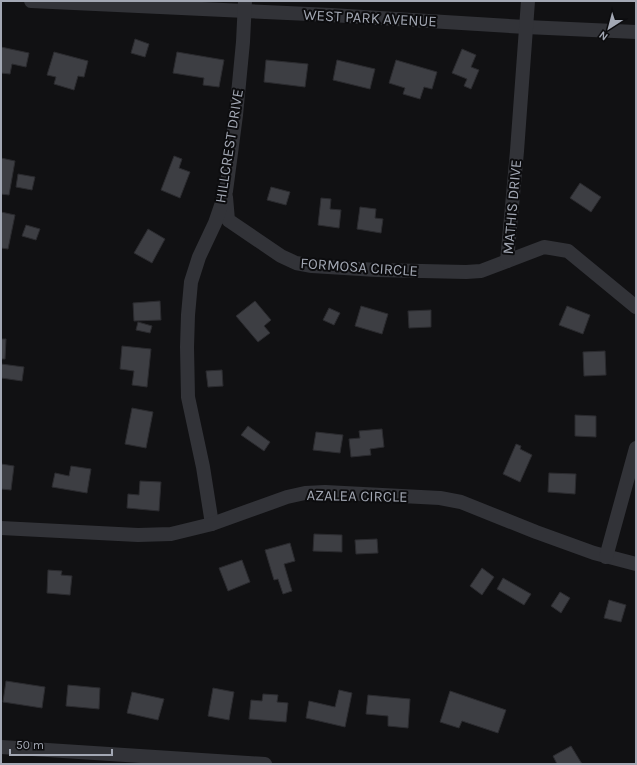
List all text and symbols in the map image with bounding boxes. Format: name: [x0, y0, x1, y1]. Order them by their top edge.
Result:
street label: WEST PARK AVENUE: [303, 6, 437, 30]
north arrow: [589, 8, 629, 48]
text: N: [596, 28, 610, 43]
street label: HILLCREST DRIVE: [211, 88, 247, 204]
street label: MATHIS DRIVE: [499, 159, 525, 255]
street label: FORMOSA CIRCLE: [300, 254, 418, 280]
street label: AZALEA CIRCLE: [306, 486, 408, 506]
scale bar: [10, 731, 112, 757]
text: 50 m: [16, 738, 44, 752]

